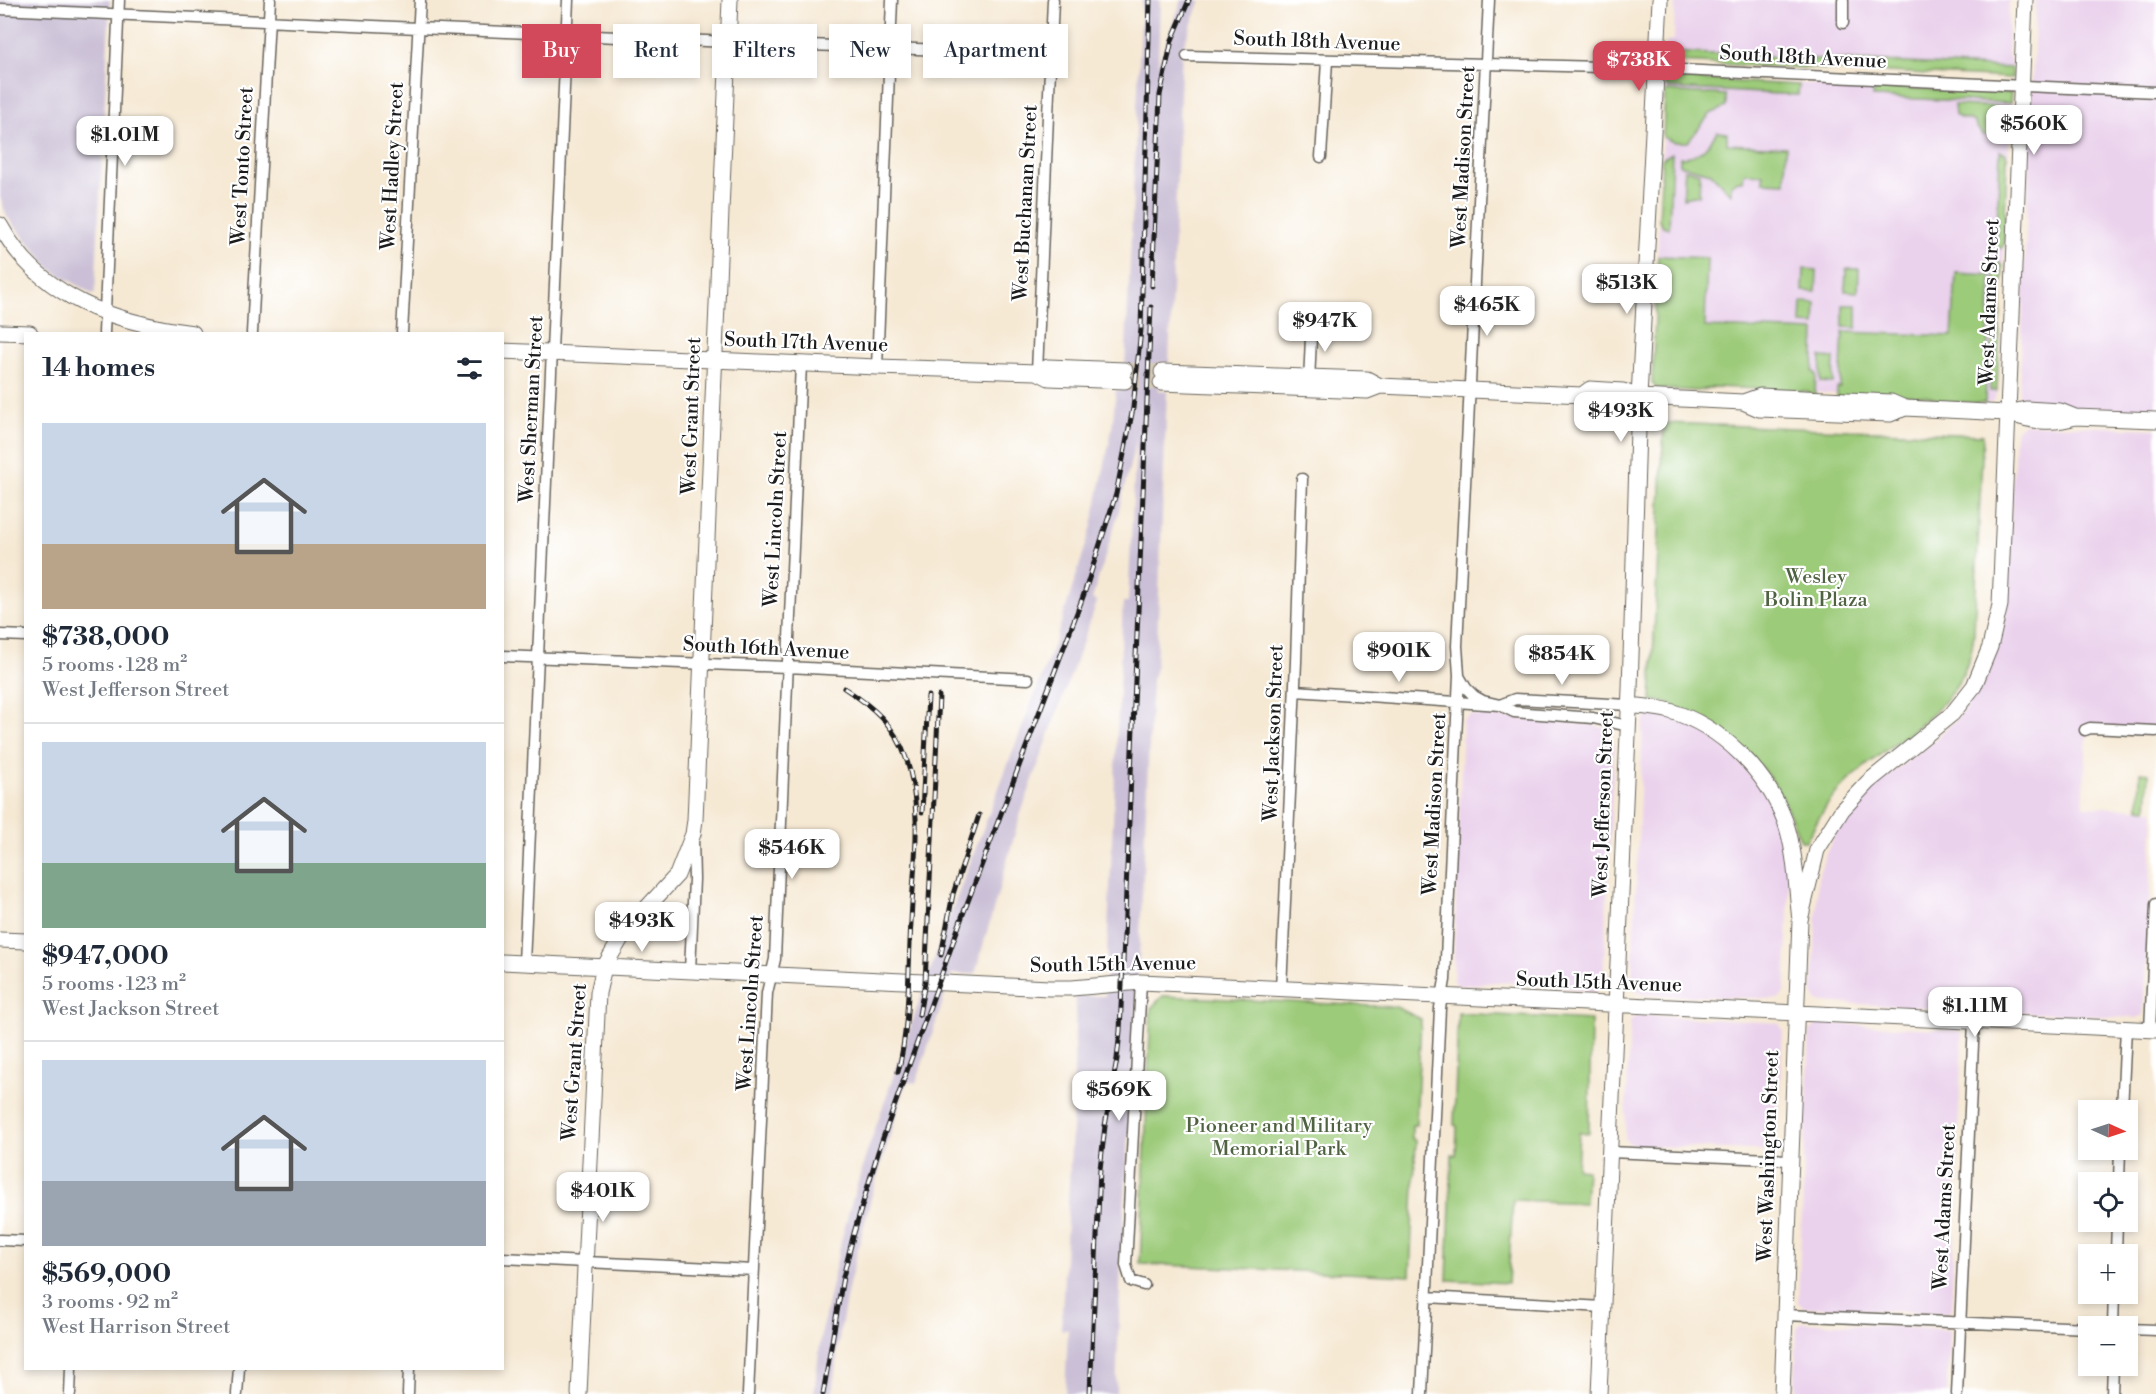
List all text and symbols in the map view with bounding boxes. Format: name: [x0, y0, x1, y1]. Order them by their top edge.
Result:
chip: Buy: [522, 24, 601, 78]
chip: Rent: [613, 24, 700, 78]
chip: Filters: [712, 24, 817, 78]
chip: New: [829, 24, 911, 78]
chip: Apartment: [923, 24, 1068, 78]
street label: South 18th Avenue: [1233, 27, 1401, 57]
pin: $738K: [1597, 41, 1681, 92]
street label: South 18th Avenue: [1719, 41, 1887, 75]
text: $738K: [1607, 48, 1671, 73]
street label: West Madison Street: [1447, 65, 1481, 250]
street label: West Hadley Street: [376, 81, 410, 252]
street label: West Tonto Street: [226, 86, 260, 247]
street label: West Buchanan Street: [1008, 104, 1044, 303]
pin: $560K: [1992, 105, 2076, 156]
text: $560K: [2000, 112, 2068, 137]
pin: $1.01M: [76, 116, 174, 167]
text: $1.01M: [90, 123, 160, 148]
street label: West Adams Street: [1975, 218, 2005, 387]
pin: $513K: [1585, 264, 1669, 315]
text: $513K: [1596, 271, 1658, 296]
pin: $465K: [1445, 286, 1529, 337]
text: $465K: [1454, 293, 1520, 318]
pin: $947K: [1283, 302, 1367, 353]
text: $947K: [1293, 309, 1357, 334]
street label: West Sherman Street: [515, 315, 549, 504]
street label: South 17th Avenue: [723, 328, 889, 358]
street label: West Grant Street: [677, 337, 707, 496]
text: 14 homes: [42, 352, 155, 384]
icon: filters: [453, 352, 486, 385]
pin: $493K: [1579, 392, 1663, 443]
text: $493K: [1588, 399, 1654, 424]
street label: West Lincoln Street: [759, 430, 793, 609]
icon: home: [210, 462, 318, 570]
park label: Wesley Bolin Plaza: [1763, 565, 1869, 613]
text: $738,000: [42, 621, 169, 653]
street label: South 16th Avenue: [682, 632, 850, 666]
pin: $901K: [1357, 632, 1441, 683]
pin: $854K: [1520, 635, 1604, 686]
text: $901K: [1367, 639, 1431, 664]
text: $854K: [1529, 642, 1595, 667]
street label: West Jackson Street: [1258, 644, 1290, 823]
text: 5 rooms · 128 m²: [42, 653, 187, 678]
text: West Jefferson Street: [42, 678, 229, 703]
street label: West Jefferson Street: [1588, 710, 1620, 899]
street label: West Madison Street: [1418, 712, 1452, 897]
icon: home: [210, 781, 318, 889]
pin: $546K: [750, 829, 834, 880]
text: $546K: [759, 836, 825, 861]
pin: $493K: [600, 902, 684, 953]
text: $493K: [609, 909, 675, 934]
street label: West Lincoln Street: [732, 914, 770, 1093]
text: $947,000: [42, 940, 169, 972]
street label: South 15th Avenue: [1030, 951, 1196, 979]
street label: South 15th Avenue: [1515, 968, 1683, 998]
text: 5 rooms · 123 m²: [42, 972, 186, 997]
street label: West Grant Street: [557, 982, 593, 1143]
pin: $1.11M: [1926, 987, 2024, 1038]
text: $1.11M: [1942, 994, 2008, 1019]
text: West Jackson Street: [42, 997, 219, 1022]
street label: West Washington Street: [1753, 1050, 1785, 1263]
pin: $569K: [1077, 1071, 1161, 1122]
text: $569K: [1086, 1078, 1152, 1103]
icon: home: [210, 1099, 318, 1207]
north arrow: [2078, 1100, 2138, 1160]
map controls: [2078, 1100, 2138, 1376]
park label: Pioneer and Military Memorial Park: [1185, 1114, 1373, 1162]
street label: West Adams Street: [1928, 1123, 1962, 1292]
pin: $401K: [561, 1172, 645, 1223]
button: locate: [2078, 1172, 2138, 1232]
text: $401K: [571, 1179, 636, 1204]
button: +: [2078, 1244, 2138, 1304]
text: $569,000: [42, 1258, 171, 1290]
text: 3 rooms · 92 m²: [42, 1290, 178, 1315]
text: West Harrison Street: [42, 1315, 230, 1340]
button: −: [2078, 1316, 2138, 1376]

